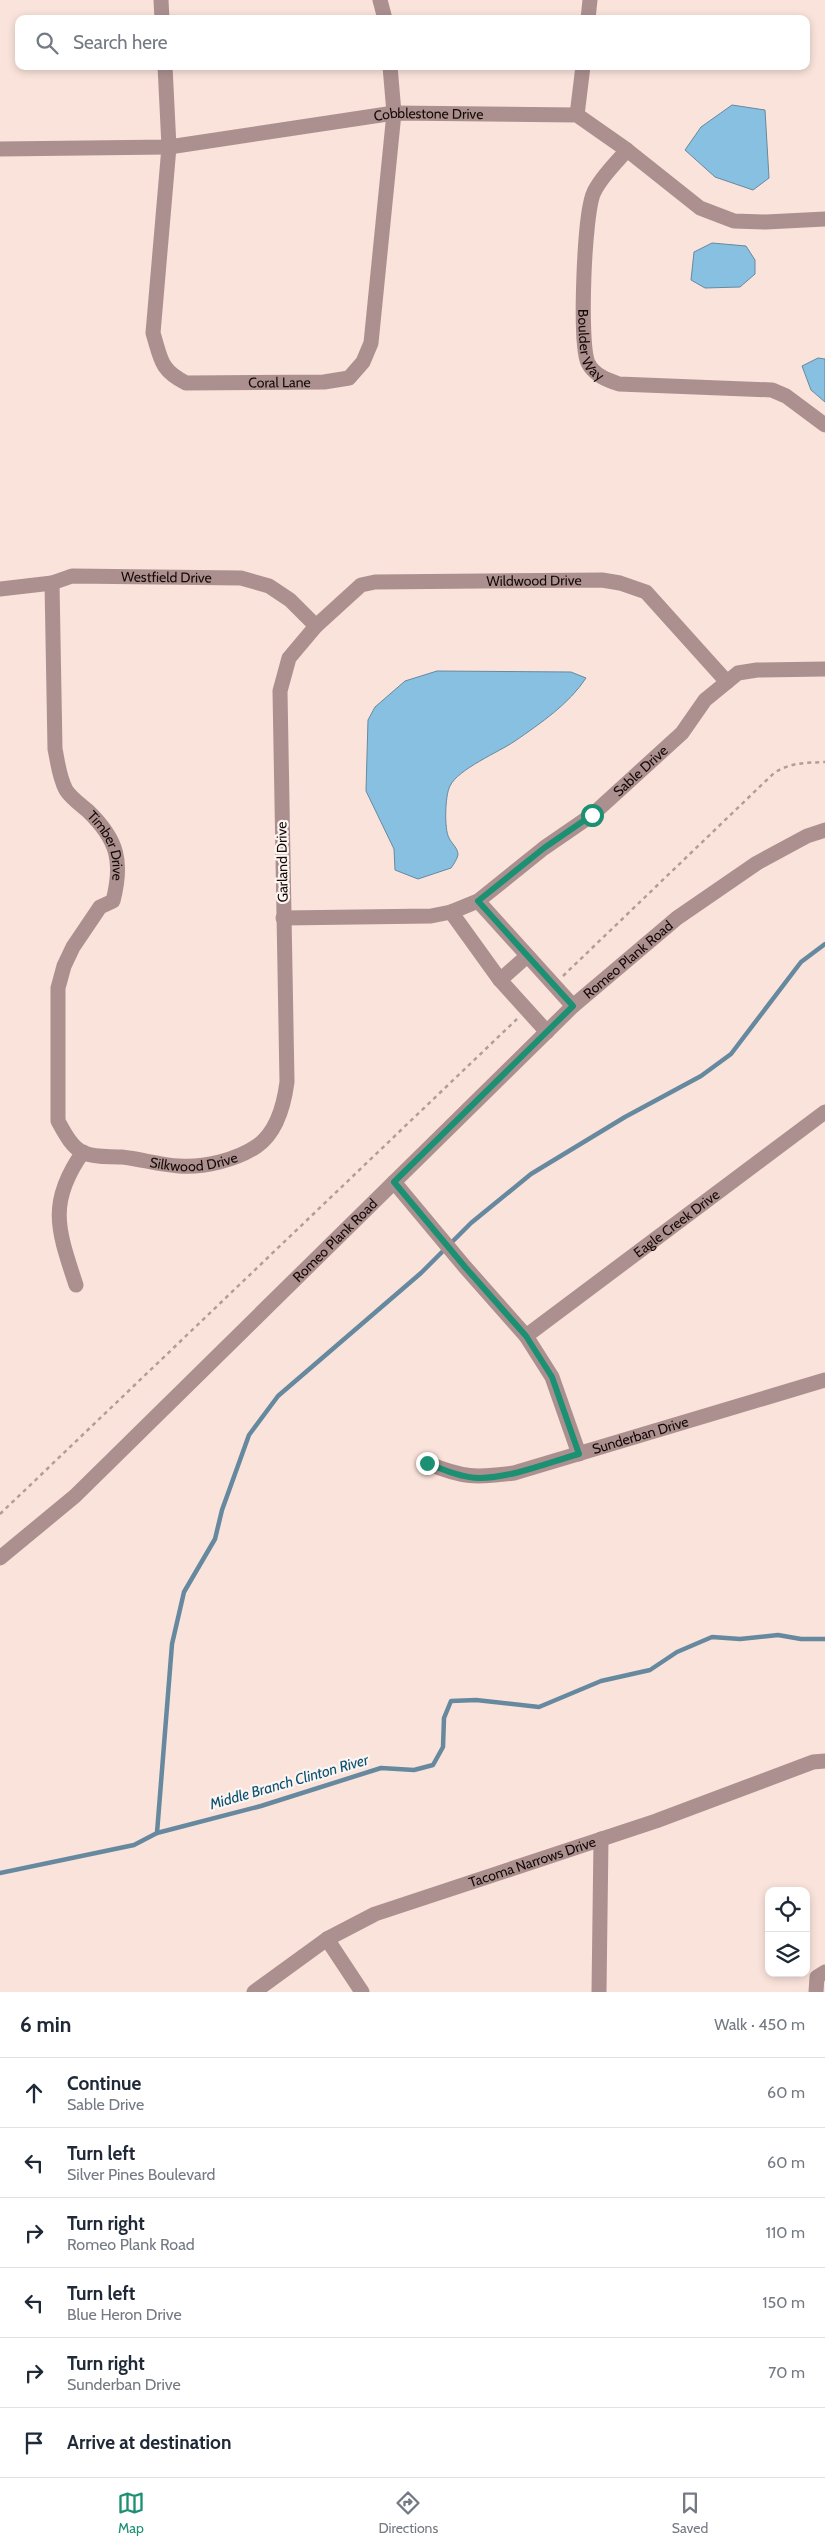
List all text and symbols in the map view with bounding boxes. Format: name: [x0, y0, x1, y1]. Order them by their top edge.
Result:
search box: [15, 15, 810, 70]
icon: search: [33, 29, 61, 57]
text: Search here: [73, 31, 167, 54]
street label: Cobblestone Drive: [372, 104, 483, 125]
street label: Boulder Way: [574, 309, 608, 385]
street label: Coral Lane: [248, 373, 311, 392]
street label: Westfield Drive: [121, 568, 212, 587]
street label: Wildwood Drive: [486, 571, 582, 590]
street label: Sable Drive: [609, 741, 672, 800]
route start: [581, 804, 604, 827]
street label: Timber Drive: [84, 807, 127, 882]
street label: Garland Drive: [272, 821, 292, 903]
street label: Romeo Plank Road: [579, 916, 677, 1002]
street label: Silkwood Drive: [148, 1148, 240, 1175]
street label: Eagle Creek Drive: [630, 1185, 723, 1261]
street label: Romeo Plank Road: [289, 1195, 381, 1286]
street label: Sunderban Drive: [590, 1412, 691, 1458]
route end: [416, 1452, 439, 1475]
water label: Middle Branch Clinton River: [207, 1750, 372, 1814]
street label: Tacoma Narrows Drive: [466, 1833, 598, 1891]
map controls: [765, 1887, 810, 1977]
button: locate: [765, 1887, 810, 1932]
button: layers: [765, 1932, 810, 1977]
text: 6 min: [20, 2012, 71, 2037]
text: Walk · 450 m: [714, 2015, 805, 2034]
text: Continue: [67, 2072, 141, 2095]
icon: ahead: [20, 2079, 48, 2107]
text: 60 m: [767, 2083, 805, 2102]
text: Sable Drive: [67, 2095, 144, 2114]
text: Turn left: [67, 2142, 135, 2165]
icon: left: [20, 2149, 48, 2177]
text: 60 m: [767, 2153, 805, 2172]
text: Silver Pines Boulevard: [67, 2165, 215, 2184]
text: Turn right: [67, 2212, 145, 2235]
icon: right: [20, 2219, 48, 2247]
text: 110 m: [766, 2223, 805, 2242]
text: Romeo Plank Road: [67, 2235, 195, 2254]
text: Turn left: [67, 2282, 135, 2305]
icon: left: [20, 2289, 48, 2317]
text: 150 m: [762, 2293, 805, 2312]
text: Blue Heron Drive: [67, 2305, 182, 2324]
text: Turn right: [67, 2352, 145, 2375]
icon: right: [20, 2359, 48, 2387]
text: 70 m: [768, 2363, 805, 2382]
text: Sunderban Drive: [67, 2375, 181, 2394]
icon: arrive: [20, 2429, 48, 2457]
text: Arrive at destination: [67, 2431, 231, 2454]
tab: Map: [117, 2489, 145, 2537]
tab: Directions: [378, 2489, 438, 2537]
tab: Saved: [672, 2489, 708, 2537]

